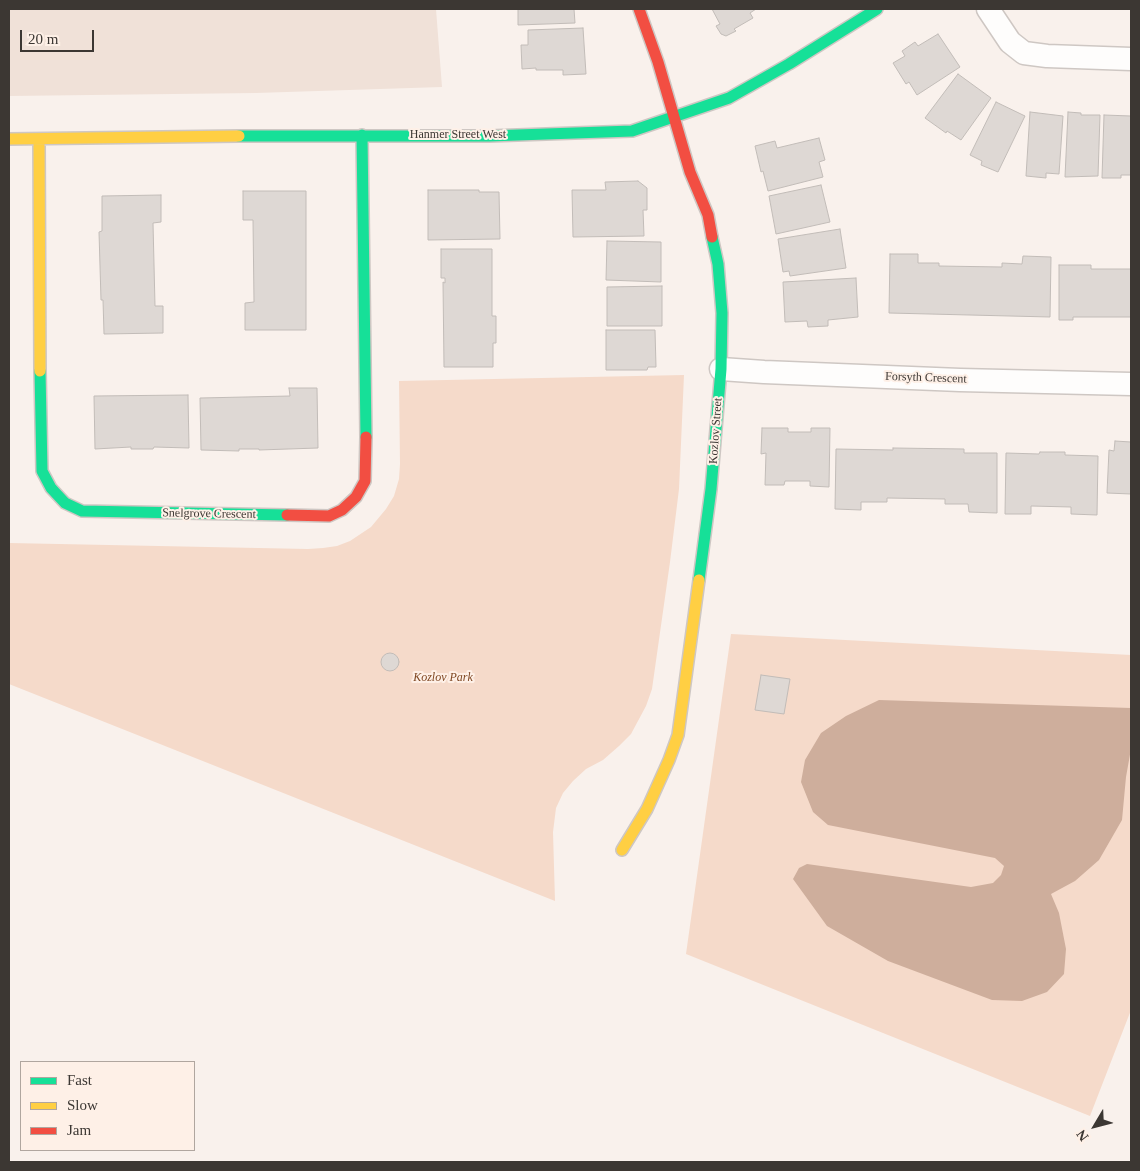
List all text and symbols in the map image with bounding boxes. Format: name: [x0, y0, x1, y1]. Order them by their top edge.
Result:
scale bar: [22, 20, 96, 52]
text: 20 m: [28, 31, 58, 47]
street label: Hanmer Street West: [410, 128, 506, 142]
street label: Forsyth Crescent: [885, 369, 967, 387]
street label: Kozlov Street: [707, 397, 725, 465]
street label: Snelgrove Crescent: [162, 506, 256, 522]
park label: Kozlov Park: [413, 671, 473, 685]
legend: [20, 1061, 195, 1151]
text: Fast: [67, 1072, 92, 1088]
text: Slow: [67, 1097, 98, 1113]
north arrow: [1070, 1101, 1120, 1151]
text: Jam: [67, 1122, 91, 1138]
text: N: [1074, 1127, 1092, 1144]

